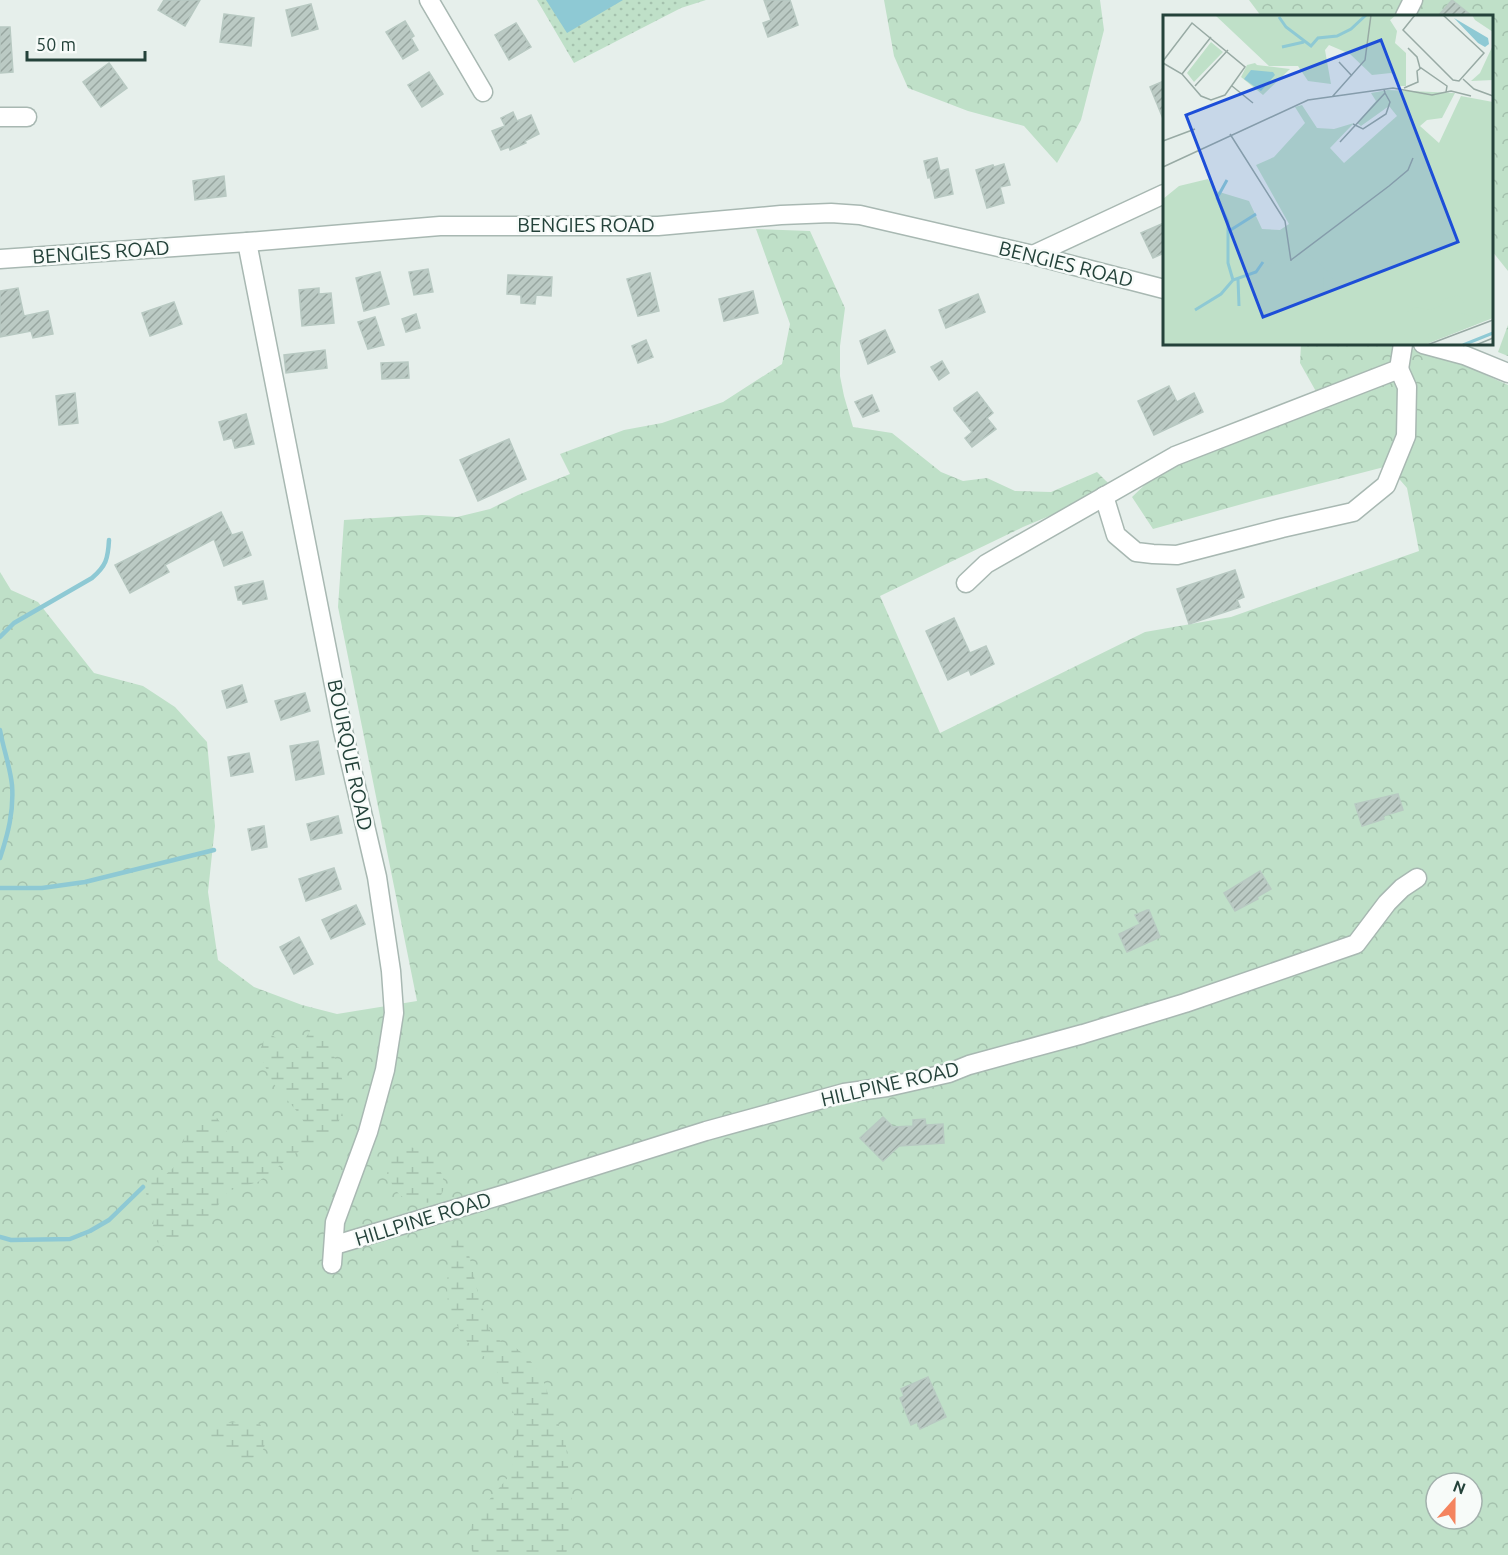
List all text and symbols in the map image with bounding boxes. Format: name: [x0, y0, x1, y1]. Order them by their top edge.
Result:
inset map: [1163, 15, 1493, 345]
scale bar: [27, 24, 146, 62]
text: 50 m: [36, 34, 76, 54]
street label: BENGIES ROAD: [517, 213, 655, 236]
street label: BENGIES ROAD: [31, 235, 170, 268]
street label: BENGIES ROAD: [997, 236, 1136, 291]
street label: BOURQUE ROAD: [323, 677, 378, 833]
street label: HILLPINE ROAD: [818, 1056, 961, 1111]
street label: HILLPINE ROAD: [352, 1187, 494, 1250]
north arrow: [1424, 1471, 1484, 1531]
text: N: [1451, 1476, 1468, 1498]

